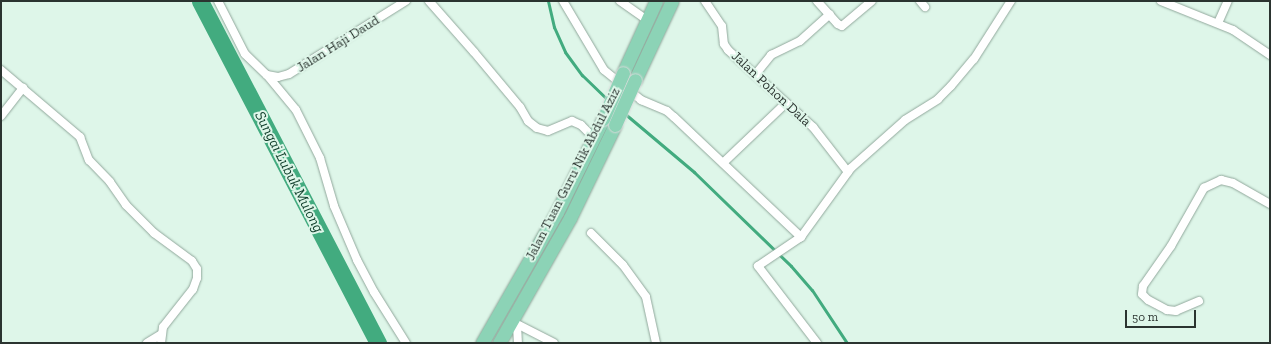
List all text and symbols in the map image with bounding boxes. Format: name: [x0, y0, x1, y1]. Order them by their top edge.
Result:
street label: Jalan Haji Daud: [294, 12, 382, 76]
street label: Jalan Pohon Dala: [728, 48, 814, 130]
street label: Jalan Tuan Guru Nik Abdul Aziz: [522, 84, 624, 264]
water label: Sungai Lubuk Mulong: [251, 108, 327, 236]
scale bar: [1127, 302, 1198, 328]
text: 50 m: [1132, 310, 1158, 324]

